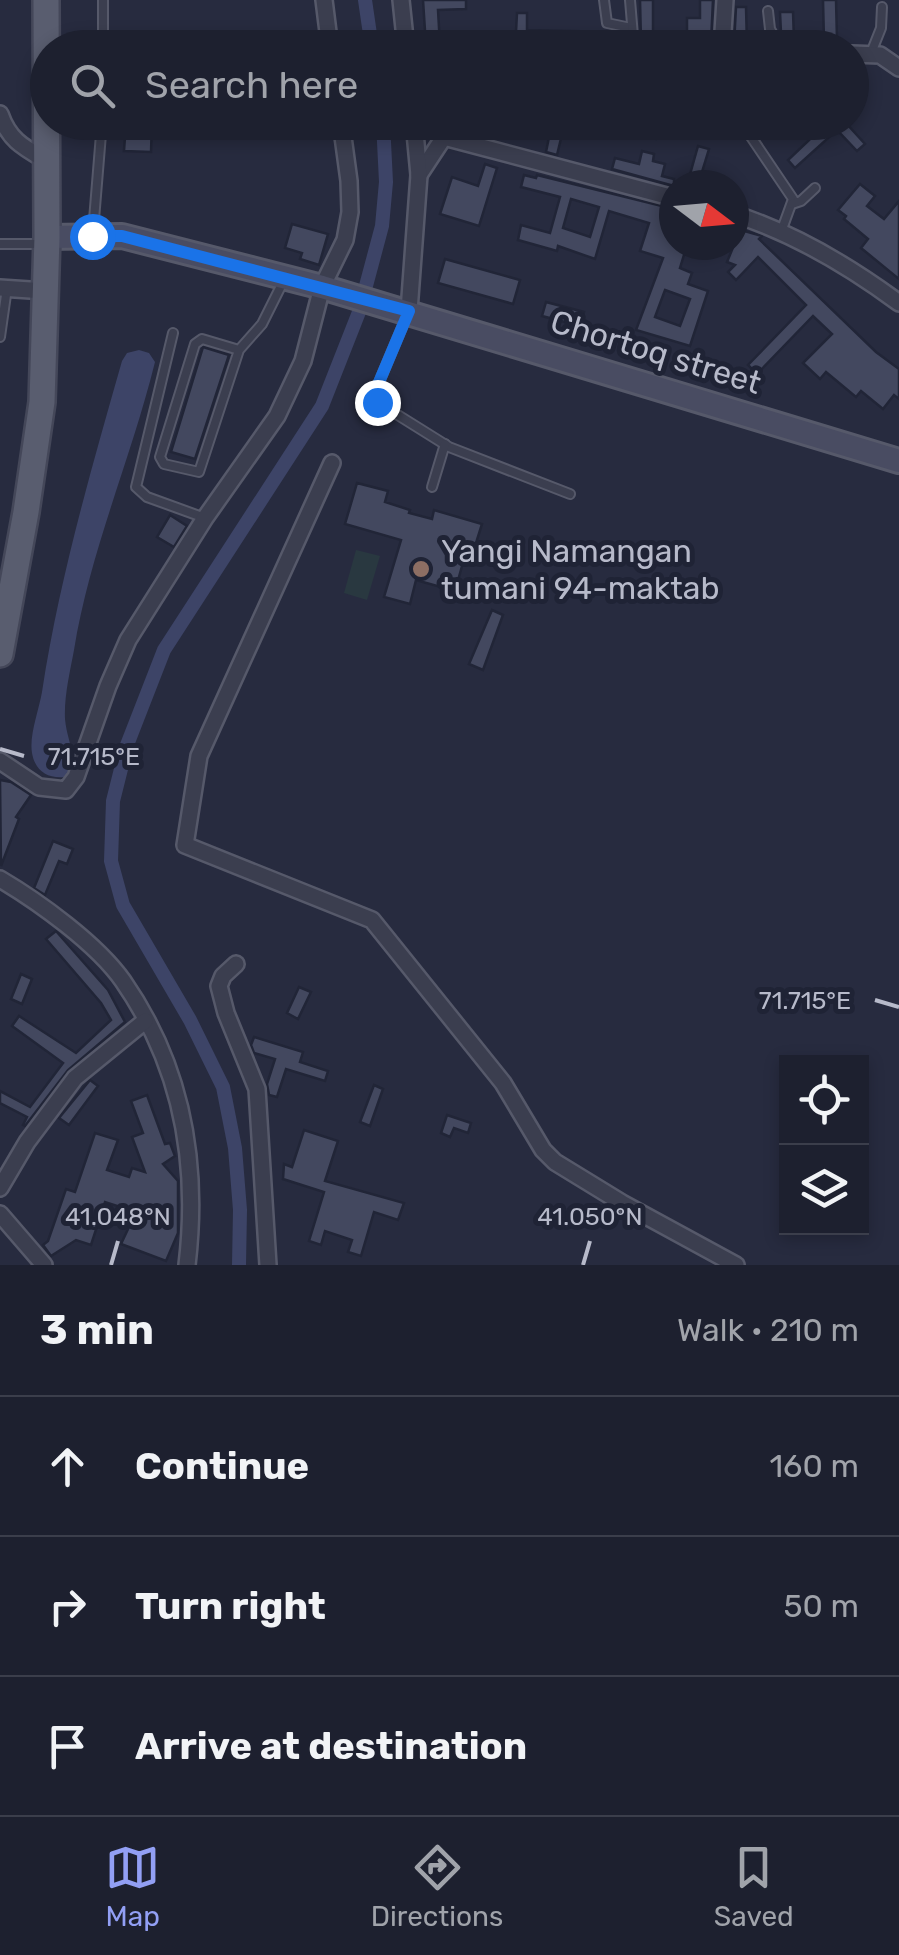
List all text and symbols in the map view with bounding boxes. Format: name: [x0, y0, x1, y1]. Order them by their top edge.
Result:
search box: [30, 30, 869, 140]
icon: search: [65, 58, 120, 113]
text: Search here: [145, 62, 358, 108]
north arrow: [659, 170, 749, 260]
route start: [70, 214, 116, 260]
street label: Chortoq street: [546, 302, 766, 402]
route end: [355, 380, 401, 426]
place label: Yangi Namangan tumani 94-maktab: [441, 532, 720, 607]
marker: Yangi Namangan tumani 94-maktab: [410, 558, 432, 580]
text: 71.715°E: [48, 742, 140, 771]
text: 71.715°E: [759, 986, 851, 1015]
map controls: [779, 1055, 869, 1235]
button: locate: [779, 1055, 869, 1145]
button: layers: [779, 1145, 869, 1235]
text: 41.048°N: [65, 1202, 171, 1231]
text: 41.050°N: [537, 1202, 643, 1231]
text: 3 min: [40, 1305, 154, 1355]
text: Walk · 210 m: [677, 1311, 859, 1349]
icon: ahead: [40, 1439, 95, 1494]
text: Continue: [135, 1443, 309, 1489]
text: 160 m: [769, 1447, 859, 1485]
icon: right: [40, 1579, 95, 1634]
text: Turn right: [135, 1583, 326, 1629]
text: 50 m: [783, 1587, 859, 1625]
icon: arrive: [40, 1719, 95, 1774]
text: Arrive at destination: [135, 1723, 527, 1769]
tab: Map: [105, 1840, 160, 1933]
tab: Directions: [371, 1840, 503, 1933]
tab: Saved: [714, 1840, 794, 1933]

